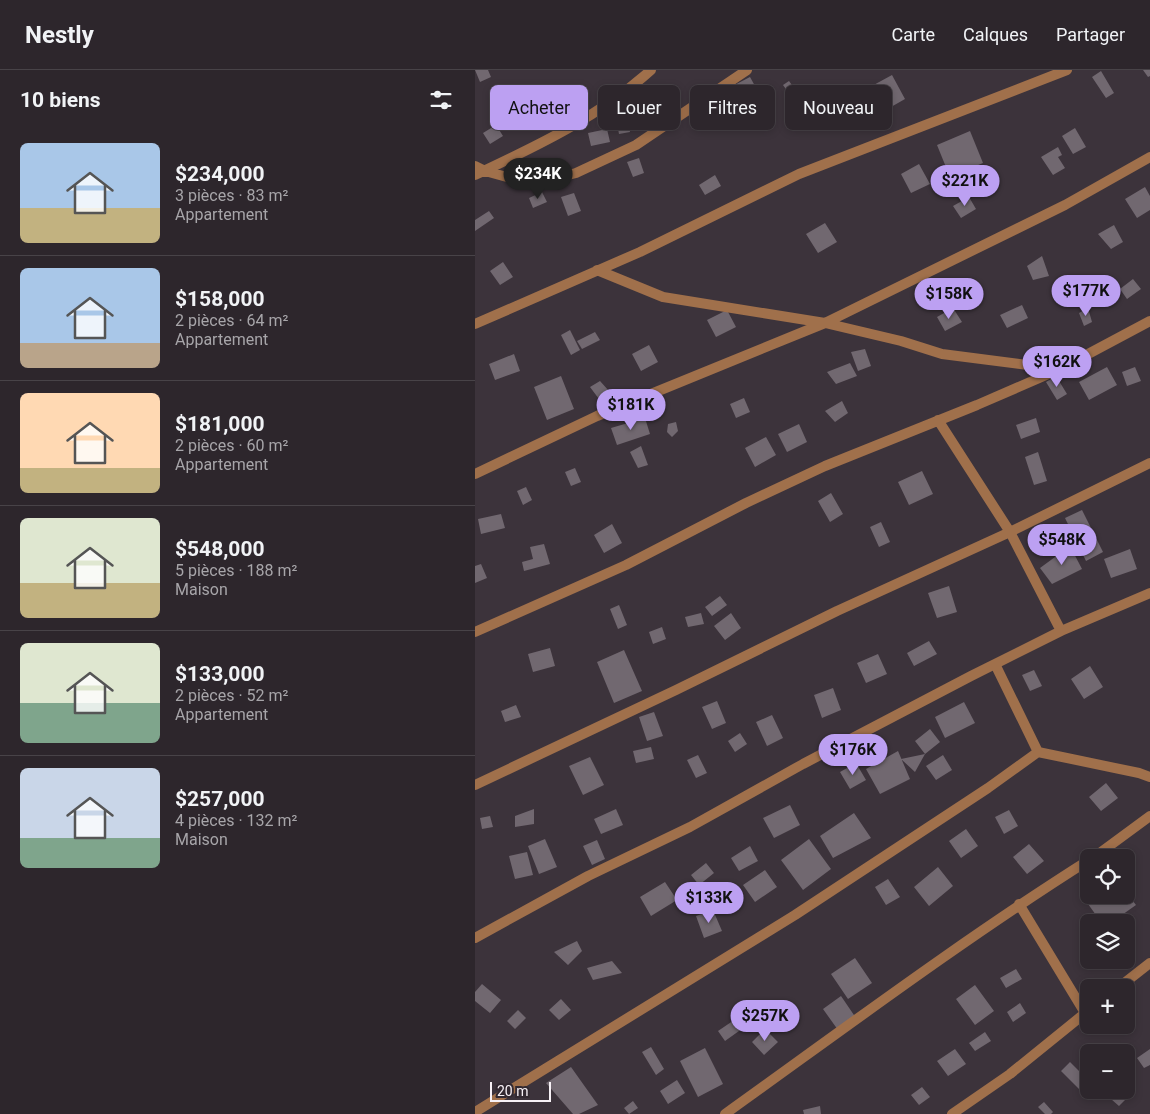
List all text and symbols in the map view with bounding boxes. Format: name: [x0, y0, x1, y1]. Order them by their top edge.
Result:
text: Nestly: [25, 21, 94, 49]
text: Carte: [892, 24, 935, 45]
text: Calques: [963, 24, 1028, 45]
text: Partager: [1056, 24, 1125, 45]
chip: Acheter: [490, 85, 588, 130]
chip: Louer: [598, 85, 680, 130]
chip: Filtres: [690, 85, 775, 130]
chip: Nouveau: [785, 85, 892, 130]
icon: filters: [427, 86, 455, 114]
text: 10 biens: [20, 88, 101, 112]
pin: $234K: [503, 158, 573, 200]
text: $234,000: [175, 162, 265, 186]
icon: home: [60, 163, 120, 223]
text: $234K: [515, 164, 561, 183]
pin: $221K: [930, 164, 1000, 207]
text: $221K: [942, 171, 988, 190]
text: 3 pièces · 83 m²: [175, 186, 288, 205]
text: Appartement: [175, 205, 268, 224]
pin: $177K: [1051, 274, 1121, 317]
pin: $158K: [914, 278, 984, 320]
text: $177K: [1063, 281, 1109, 300]
text: $158K: [926, 284, 972, 303]
text: $158,000: [175, 287, 265, 311]
icon: home: [60, 288, 120, 348]
text: 2 pièces · 64 m²: [175, 311, 288, 330]
text: Appartement: [175, 330, 268, 349]
pin: $162K: [1022, 346, 1092, 388]
text: $162K: [1034, 352, 1080, 371]
pin: $181K: [596, 388, 666, 431]
text: $181K: [608, 395, 654, 414]
text: $181,000: [175, 412, 265, 436]
icon: home: [60, 413, 120, 473]
text: 2 pièces · 60 m²: [175, 436, 288, 455]
text: Appartement: [175, 455, 268, 474]
pin: $548K: [1027, 524, 1097, 566]
text: $548K: [1039, 530, 1085, 549]
text: $548,000: [175, 537, 265, 561]
icon: home: [60, 538, 120, 598]
text: 5 pièces · 188 m²: [175, 561, 297, 580]
text: Maison: [175, 580, 228, 599]
text: $133,000: [175, 662, 265, 686]
icon: home: [60, 663, 120, 723]
text: 2 pièces · 52 m²: [175, 686, 288, 705]
text: Appartement: [175, 705, 268, 724]
pin: $176K: [818, 734, 888, 776]
text: $176K: [830, 740, 876, 759]
text: $257,000: [175, 787, 265, 811]
icon: home: [60, 788, 120, 848]
text: 4 pièces · 132 m²: [175, 811, 297, 830]
text: Maison: [175, 830, 228, 849]
map controls: [1080, 849, 1135, 1099]
button: locate: [1080, 849, 1135, 904]
pin: $133K: [674, 882, 744, 924]
text: $133K: [686, 888, 732, 907]
button: layers: [1080, 914, 1135, 969]
button: +: [1080, 979, 1135, 1034]
pin: $257K: [730, 1000, 800, 1042]
text: $257K: [742, 1006, 788, 1025]
button: −: [1080, 1044, 1135, 1099]
scale bar: [490, 1079, 551, 1102]
text: 20 m: [497, 1083, 529, 1099]

